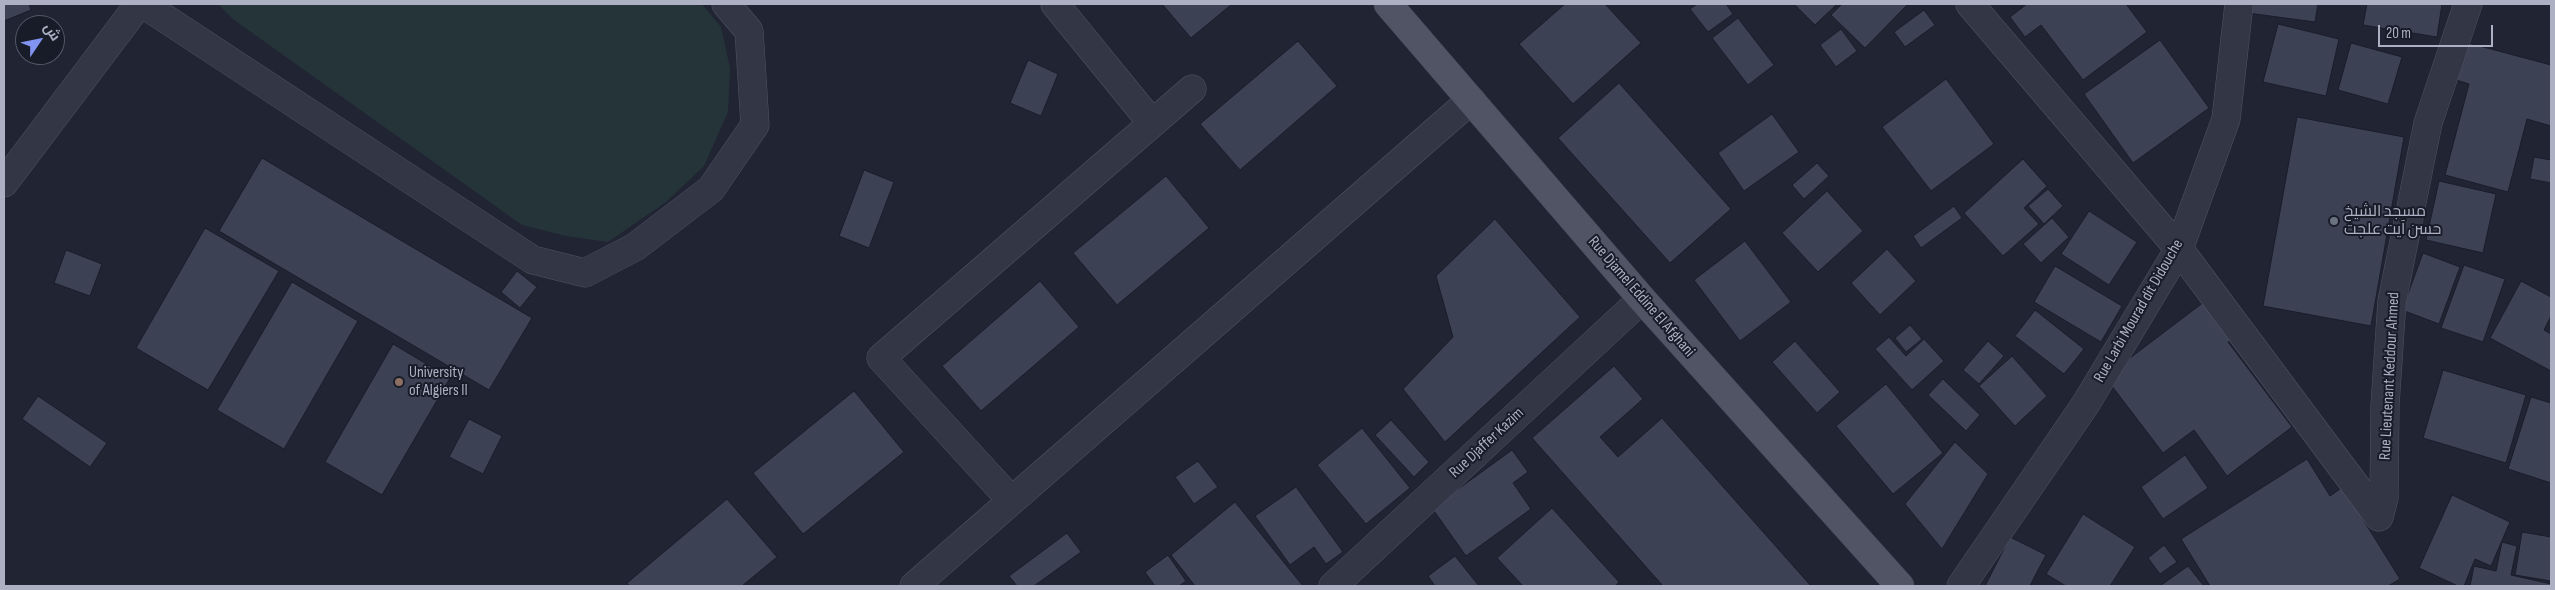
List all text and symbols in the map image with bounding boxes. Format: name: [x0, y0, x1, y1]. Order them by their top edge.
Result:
north arrow: [15, 15, 65, 65]
scale bar: [2380, 15, 2495, 47]
text: ش: [40, 20, 64, 44]
text: 20 m: [2386, 24, 2411, 43]
place label: مسجد الشيخ حسن آيت علجت: [2344, 202, 2441, 240]
marker: مسجد الشيخ حسن آيت علجت: [2328, 215, 2340, 227]
street label: Rue Djamel Eddine El Afghani: [1583, 233, 1699, 361]
street label: Rue Larbi Mourad dit Didouche: [2090, 236, 2188, 386]
street label: Rue Lieutenant Keddour Ahmed: [2376, 292, 2404, 460]
place label: University of Algiers II: [409, 363, 468, 401]
marker: University of Algiers II: [393, 376, 405, 388]
street label: Rue Djaffer Kazim: [1446, 404, 1528, 482]

